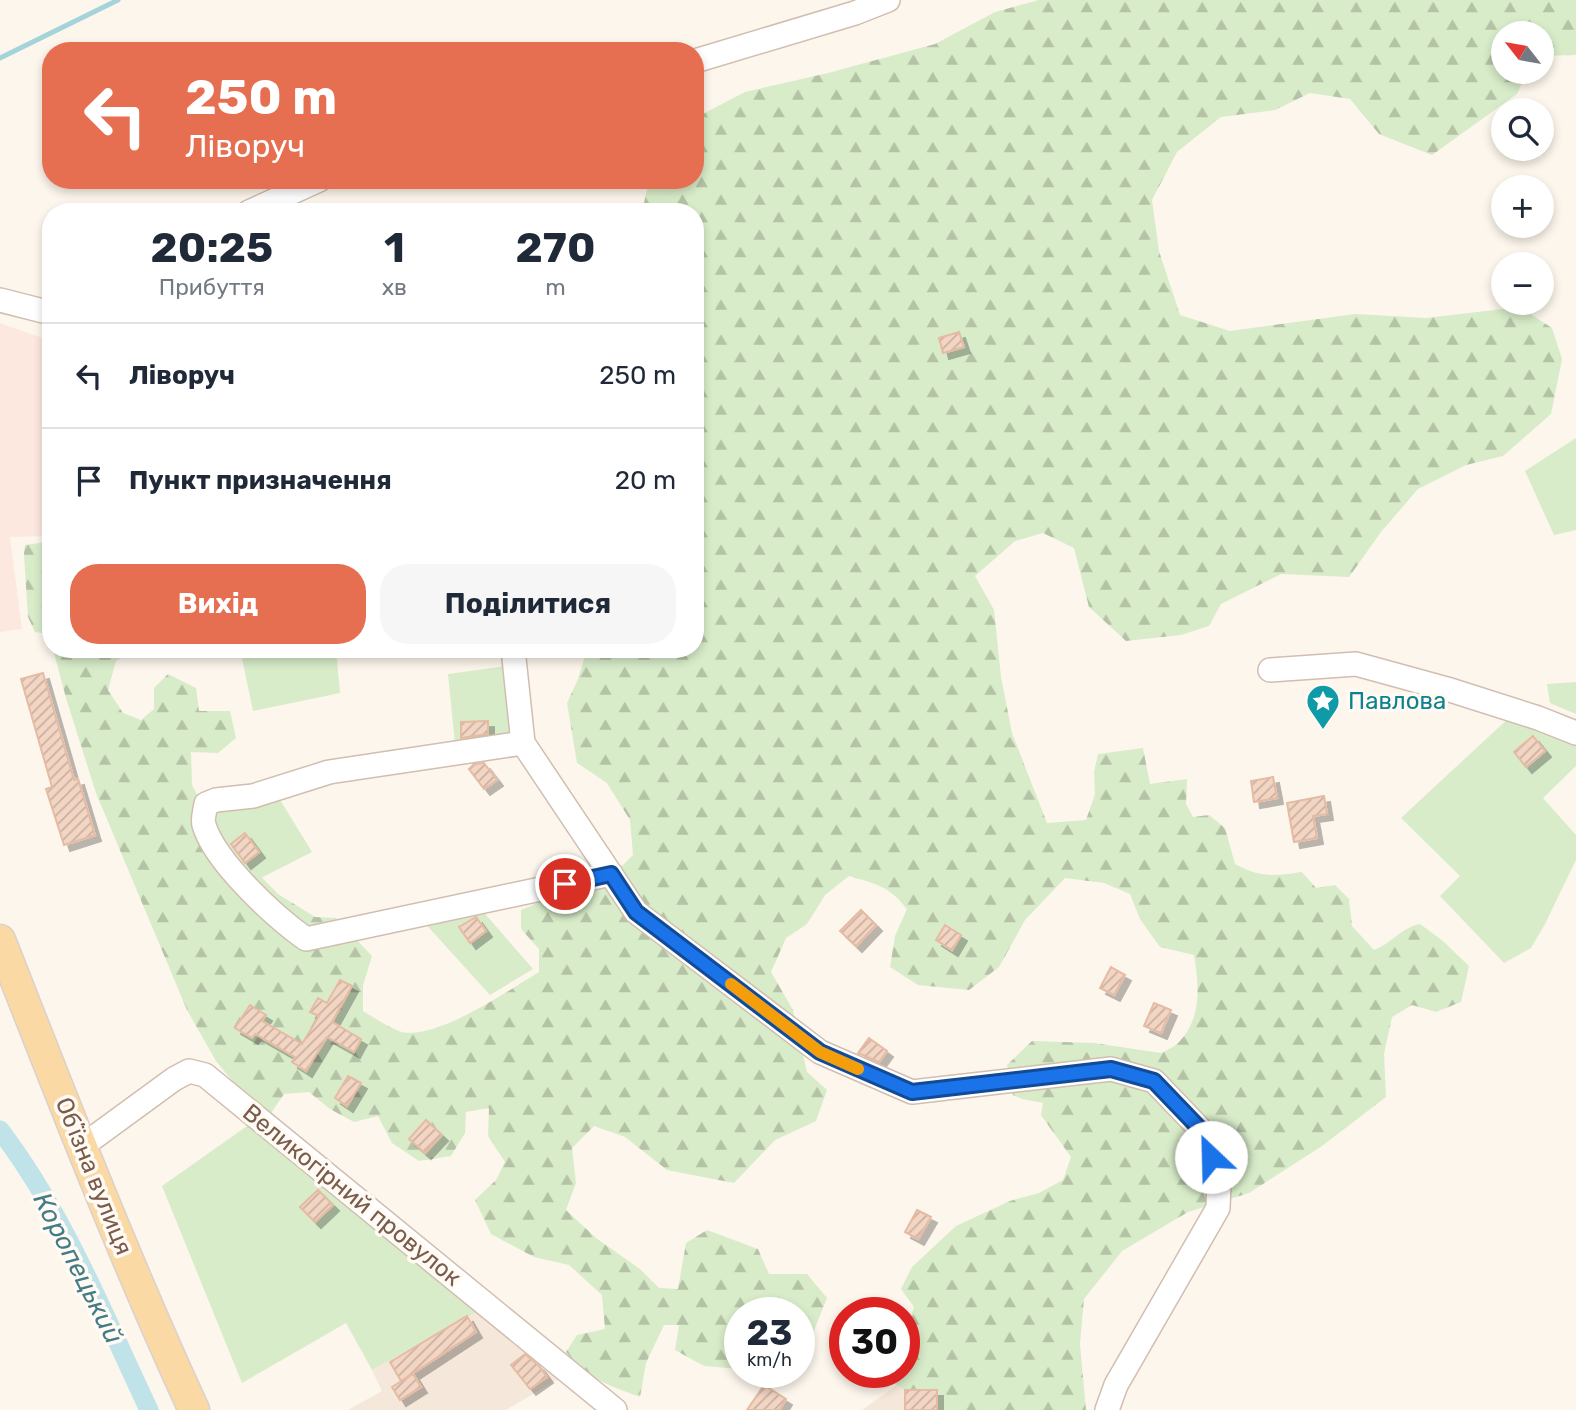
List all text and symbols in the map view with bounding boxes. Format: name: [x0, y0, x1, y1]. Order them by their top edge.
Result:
north arrow: [1491, 21, 1554, 84]
map controls: [1491, 21, 1554, 315]
text: 250 m: [185, 68, 337, 126]
icon: left: [70, 70, 161, 161]
button: search: [1491, 98, 1554, 161]
text: Ліворуч: [185, 127, 305, 165]
button: +: [1491, 175, 1554, 238]
text: 20:25: [151, 223, 273, 273]
text: 1: [384, 223, 405, 273]
text: 270: [516, 223, 595, 273]
button: −: [1491, 252, 1554, 315]
text: Прибуття: [159, 273, 265, 301]
text: хв: [382, 273, 407, 301]
text: m: [545, 273, 566, 301]
icon: left: [70, 357, 108, 395]
text: Ліворуч: [129, 360, 235, 391]
text: 250 m: [599, 360, 676, 391]
icon: arrive: [70, 462, 108, 500]
text: Пункт призначення: [129, 465, 392, 496]
text: 20 m: [615, 465, 676, 496]
button: Вихід: [70, 564, 366, 644]
button: Поділитися: [380, 564, 676, 644]
place icon: Павлова: [1304, 682, 1342, 731]
place label: Павлова: [1348, 687, 1446, 715]
pin: [535, 854, 595, 914]
icon: arrive: [546, 865, 584, 903]
street label: Обʼїзна вулиця: [50, 1093, 138, 1259]
street label: Великогірний провулок: [237, 1098, 467, 1292]
position arrow: [1174, 1120, 1248, 1194]
water label: Коропецький: [27, 1187, 129, 1349]
speed limit sign: 30: [829, 1297, 920, 1388]
text: 23: [747, 1312, 792, 1354]
text: km/h: [747, 1349, 792, 1371]

